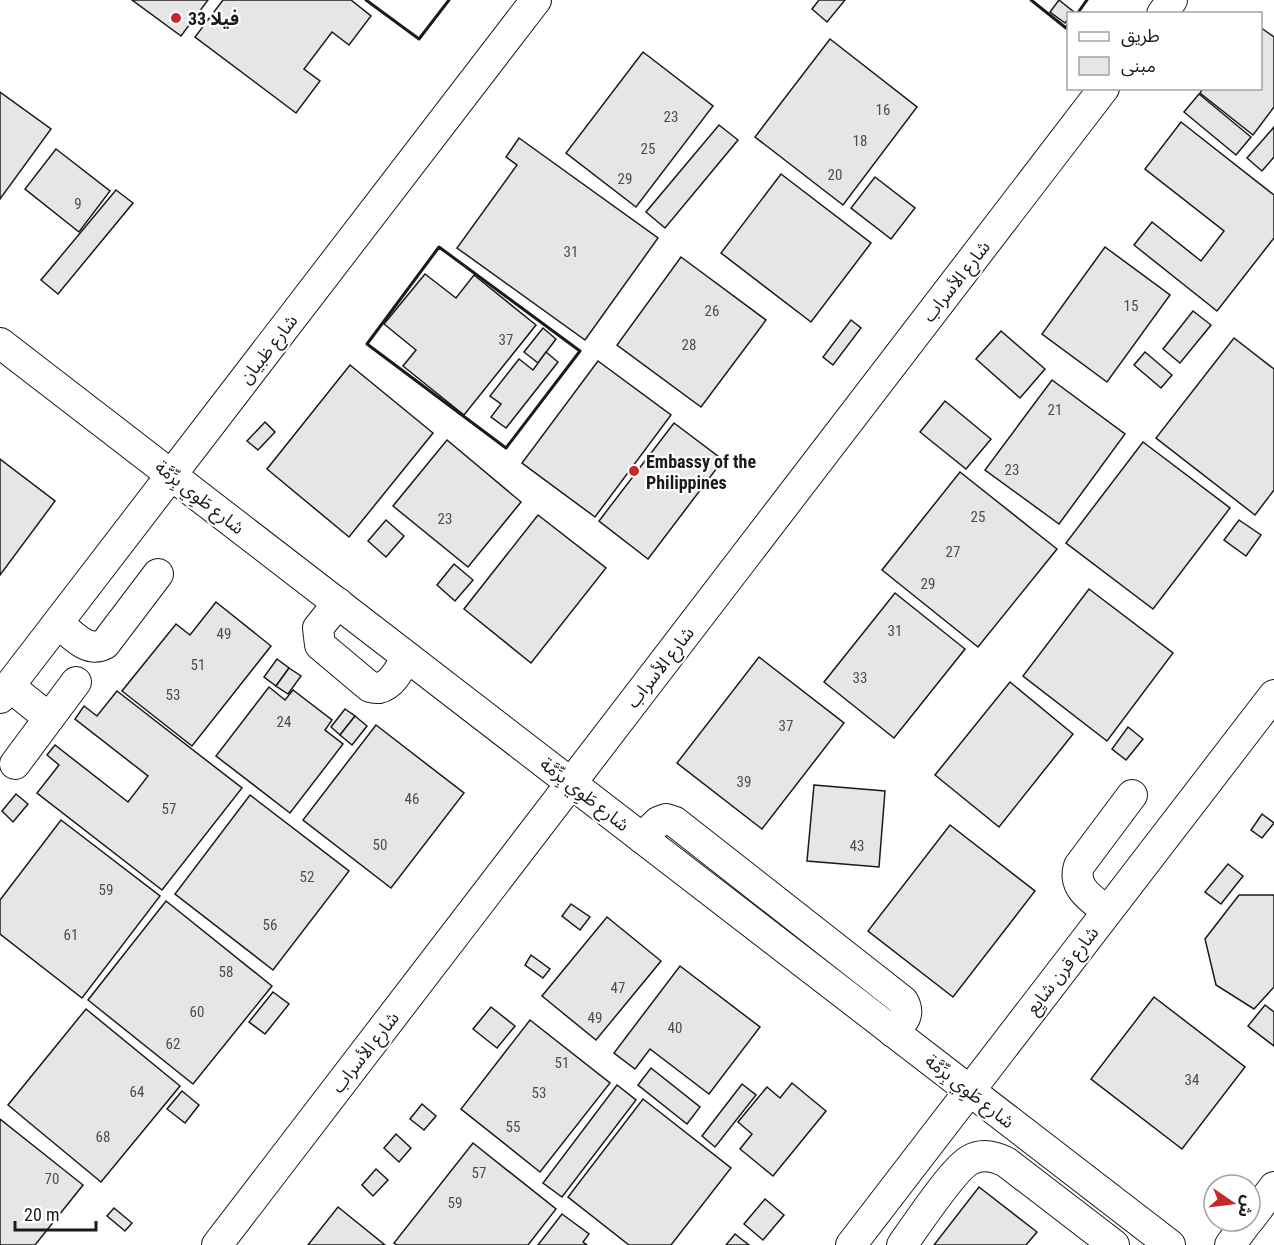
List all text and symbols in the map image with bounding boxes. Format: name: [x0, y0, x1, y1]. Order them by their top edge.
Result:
place label: فيلا 33: [188, 8, 239, 29]
marker: فيلا 33: [169, 11, 183, 25]
legend: [1067, 12, 1262, 90]
text: طريق: [1121, 25, 1160, 47]
text: مبنى: [1121, 55, 1156, 77]
house number: 16: [876, 101, 890, 119]
house number: 23: [664, 108, 678, 126]
house number: 18: [853, 132, 867, 150]
house number: 25: [641, 140, 655, 158]
house number: 20: [828, 166, 842, 184]
house number: 29: [618, 170, 632, 188]
house number: 9: [74, 195, 82, 213]
street label: شارع الأسراب: [918, 236, 997, 328]
house number: 31: [564, 243, 578, 261]
house number: 15: [1124, 297, 1138, 315]
house number: 26: [705, 302, 719, 320]
street label: شارع ظبيان: [235, 310, 305, 390]
house number: 37: [499, 331, 513, 349]
house number: 28: [682, 336, 696, 354]
house number: 21: [1048, 401, 1062, 419]
place label: Embassy of the Philippines: [646, 451, 756, 493]
street label: شارع طَوِي بِرِّمَّة: [149, 456, 249, 542]
house number: 23: [1005, 461, 1019, 479]
marker: Embassy of the Philippines: [627, 464, 641, 478]
house number: 25: [971, 508, 985, 526]
house number: 23: [438, 510, 452, 528]
house number: 27: [946, 543, 960, 561]
house number: 29: [921, 575, 935, 593]
street label: شارع الأسراب: [622, 622, 701, 714]
house number: 31: [888, 622, 902, 640]
house number: 49: [217, 625, 231, 643]
house number: 51: [191, 656, 205, 674]
house number: 33: [853, 669, 867, 687]
house number: 53: [166, 686, 180, 704]
house number: 24: [277, 713, 291, 731]
house number: 37: [779, 717, 793, 735]
street label: شارع طَوِي بِرِّمَّة: [534, 753, 634, 839]
house number: 39: [737, 773, 751, 791]
house number: 46: [405, 790, 419, 808]
house number: 57: [162, 800, 176, 818]
house number: 50: [373, 836, 387, 854]
house number: 43: [850, 837, 864, 855]
house number: 52: [300, 868, 314, 886]
house number: 59: [99, 881, 113, 899]
house number: 56: [263, 916, 277, 934]
street label: شارع قرن شايِع: [1021, 922, 1106, 1020]
house number: 61: [64, 926, 78, 944]
house number: 58: [219, 963, 233, 981]
house number: 47: [611, 979, 625, 997]
house number: 60: [190, 1003, 204, 1021]
street label: شارع الأسراب: [327, 1007, 406, 1099]
house number: 49: [588, 1009, 602, 1027]
house number: 40: [668, 1019, 682, 1037]
house number: 62: [166, 1035, 180, 1053]
street label: شارع طَوِي بِرِّمَّة: [919, 1050, 1019, 1136]
house number: 51: [555, 1054, 569, 1072]
house number: 34: [1185, 1071, 1199, 1089]
house number: 64: [130, 1083, 144, 1101]
house number: 53: [532, 1084, 546, 1102]
house number: 55: [506, 1118, 520, 1136]
house number: 68: [96, 1128, 110, 1146]
house number: 57: [472, 1164, 486, 1182]
house number: 70: [45, 1170, 59, 1188]
north arrow: [1202, 1173, 1262, 1233]
scale bar: [15, 1194, 96, 1232]
house number: 59: [448, 1194, 462, 1212]
text: ش: [1234, 1194, 1258, 1220]
text: 20 m: [24, 1204, 59, 1225]

